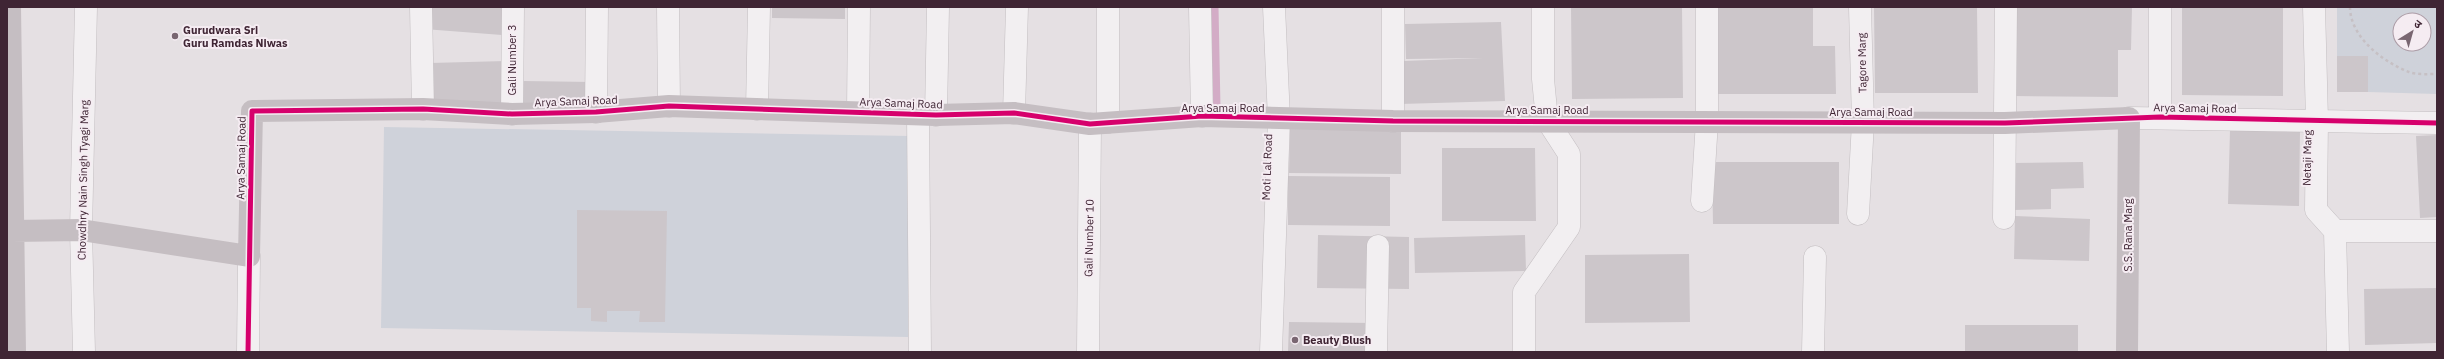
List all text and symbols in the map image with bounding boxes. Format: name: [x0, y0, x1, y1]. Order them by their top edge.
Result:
north arrow: [2392, 12, 2432, 52]
text: उ: [2411, 16, 2425, 32]
place label: Gurudwara Sri Guru Ramdas Niwas: [183, 23, 288, 50]
street label: Gali Number 3: [505, 24, 519, 96]
marker: Gurudwara Sri Guru Ramdas Niwas: [170, 31, 180, 41]
street label: Tagore Marg: [1854, 33, 1870, 93]
street label: Arya Samaj Road: [534, 93, 618, 109]
street label: Arya Samaj Road: [859, 95, 943, 111]
street label: Chowdhry Nain Singh Tyagi Marg: [75, 100, 91, 260]
street label: Arya Samaj Road: [2153, 100, 2237, 116]
street label: Arya Samaj Road: [1181, 101, 1265, 115]
street label: Arya Samaj Road: [1505, 103, 1589, 117]
street label: Arya Samaj Road: [1829, 105, 1913, 119]
street label: Arya Samaj Road: [233, 116, 249, 200]
street label: Netaji Marg: [2300, 130, 2314, 186]
street label: Moti Lal Road: [1259, 133, 1275, 201]
street label: S.S. Rana Marg: [2121, 198, 2135, 272]
street label: Gali Number 10: [1081, 199, 1097, 277]
place label: Beauty Blush: [1303, 333, 1371, 347]
marker: Beauty Blush: [1290, 335, 1300, 345]

